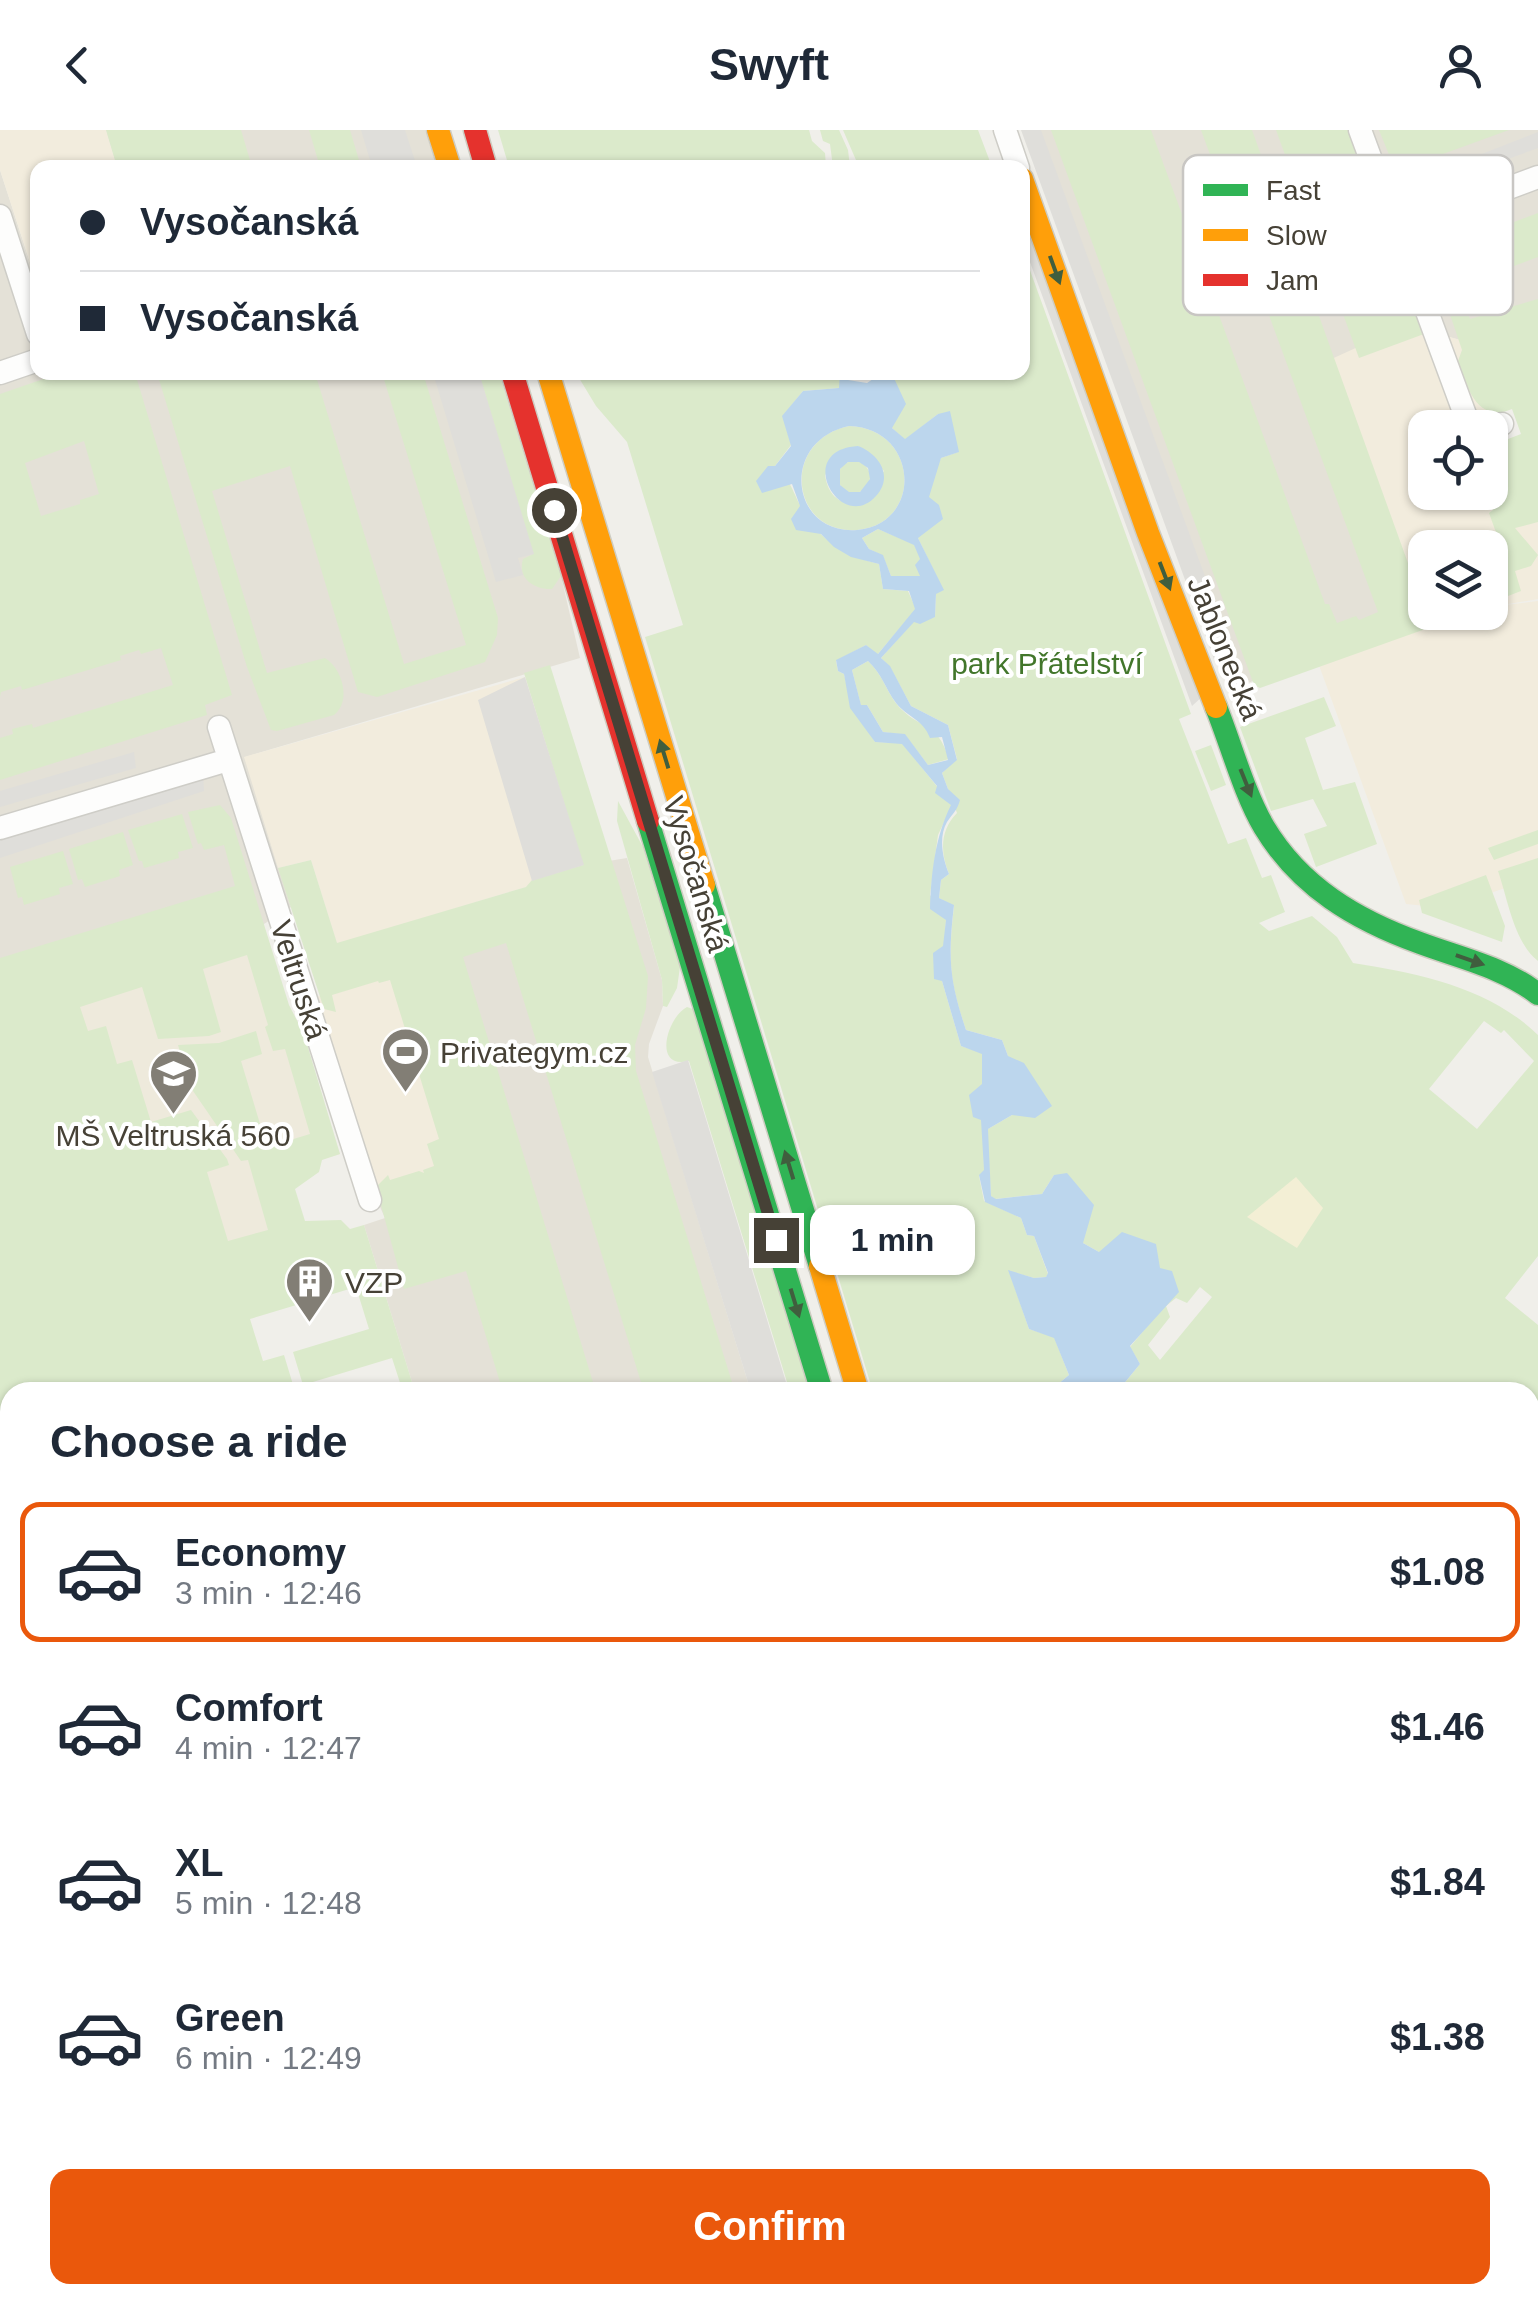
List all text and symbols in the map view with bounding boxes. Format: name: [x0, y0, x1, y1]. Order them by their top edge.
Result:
icon: back: [50, 38, 105, 93]
icon: person: [1433, 38, 1488, 93]
text: Swyft: [709, 39, 829, 90]
legend: [1183, 155, 1513, 315]
text: Fast: [1266, 175, 1321, 206]
text: Vysočanská: [140, 201, 358, 243]
text: Slow: [1266, 220, 1327, 251]
one-way arrow: [1048, 256, 1063, 286]
text: Jam: [1266, 265, 1319, 296]
text: Vysočanská: [140, 297, 358, 339]
map controls: [1408, 410, 1508, 630]
button: locate: [1408, 410, 1508, 510]
route start: [532, 488, 577, 533]
button: layers: [1408, 530, 1508, 630]
one-way arrow: [1158, 562, 1173, 592]
street label: Jablonecká: [1181, 571, 1269, 725]
park label: park Přátelství: [951, 647, 1144, 680]
one-way arrow: [656, 738, 671, 769]
one-way arrow: [1239, 768, 1255, 798]
street label: Vysočanská: [657, 792, 735, 956]
street label: Veltruská: [264, 916, 334, 1044]
one-way arrow: [1455, 953, 1485, 968]
sports icon: Privategym.cz: [379, 1026, 431, 1094]
place label: Privategym.cz: [440, 1036, 628, 1069]
school or university icon: MŠ Veltruská 560: [147, 1048, 199, 1116]
place label: MŠ Veltruská 560: [55, 1119, 291, 1152]
one-way arrow: [781, 1150, 796, 1180]
callout: 1 min: [811, 1205, 976, 1275]
route end: [754, 1218, 799, 1263]
text: 1 min: [851, 1222, 934, 1258]
building icon: VZP: [284, 1256, 336, 1324]
place label: VZP: [345, 1266, 403, 1299]
one-way arrow: [788, 1288, 803, 1319]
text: Choose a ride: [50, 1416, 348, 1467]
icon: car: [55, 1527, 145, 1617]
text: Economy: [175, 1532, 346, 1574]
text: $1.08: [1390, 1551, 1485, 1593]
text: 3 min · 12:46: [175, 1575, 362, 1611]
icon: car: [55, 1682, 145, 1772]
text: Comfort: [175, 1687, 323, 1729]
text: $1.46: [1390, 1706, 1485, 1748]
text: 4 min · 12:47: [175, 1730, 362, 1766]
icon: car: [55, 1837, 145, 1927]
text: XL: [175, 1842, 224, 1884]
text: $1.84: [1390, 1861, 1485, 1903]
text: 5 min · 12:48: [175, 1885, 362, 1921]
icon: car: [55, 1992, 145, 2082]
text: Green: [175, 1997, 285, 2039]
text: $1.38: [1390, 2016, 1485, 2058]
text: 6 min · 12:49: [175, 2040, 362, 2076]
button: Confirm: [50, 2169, 1490, 2284]

